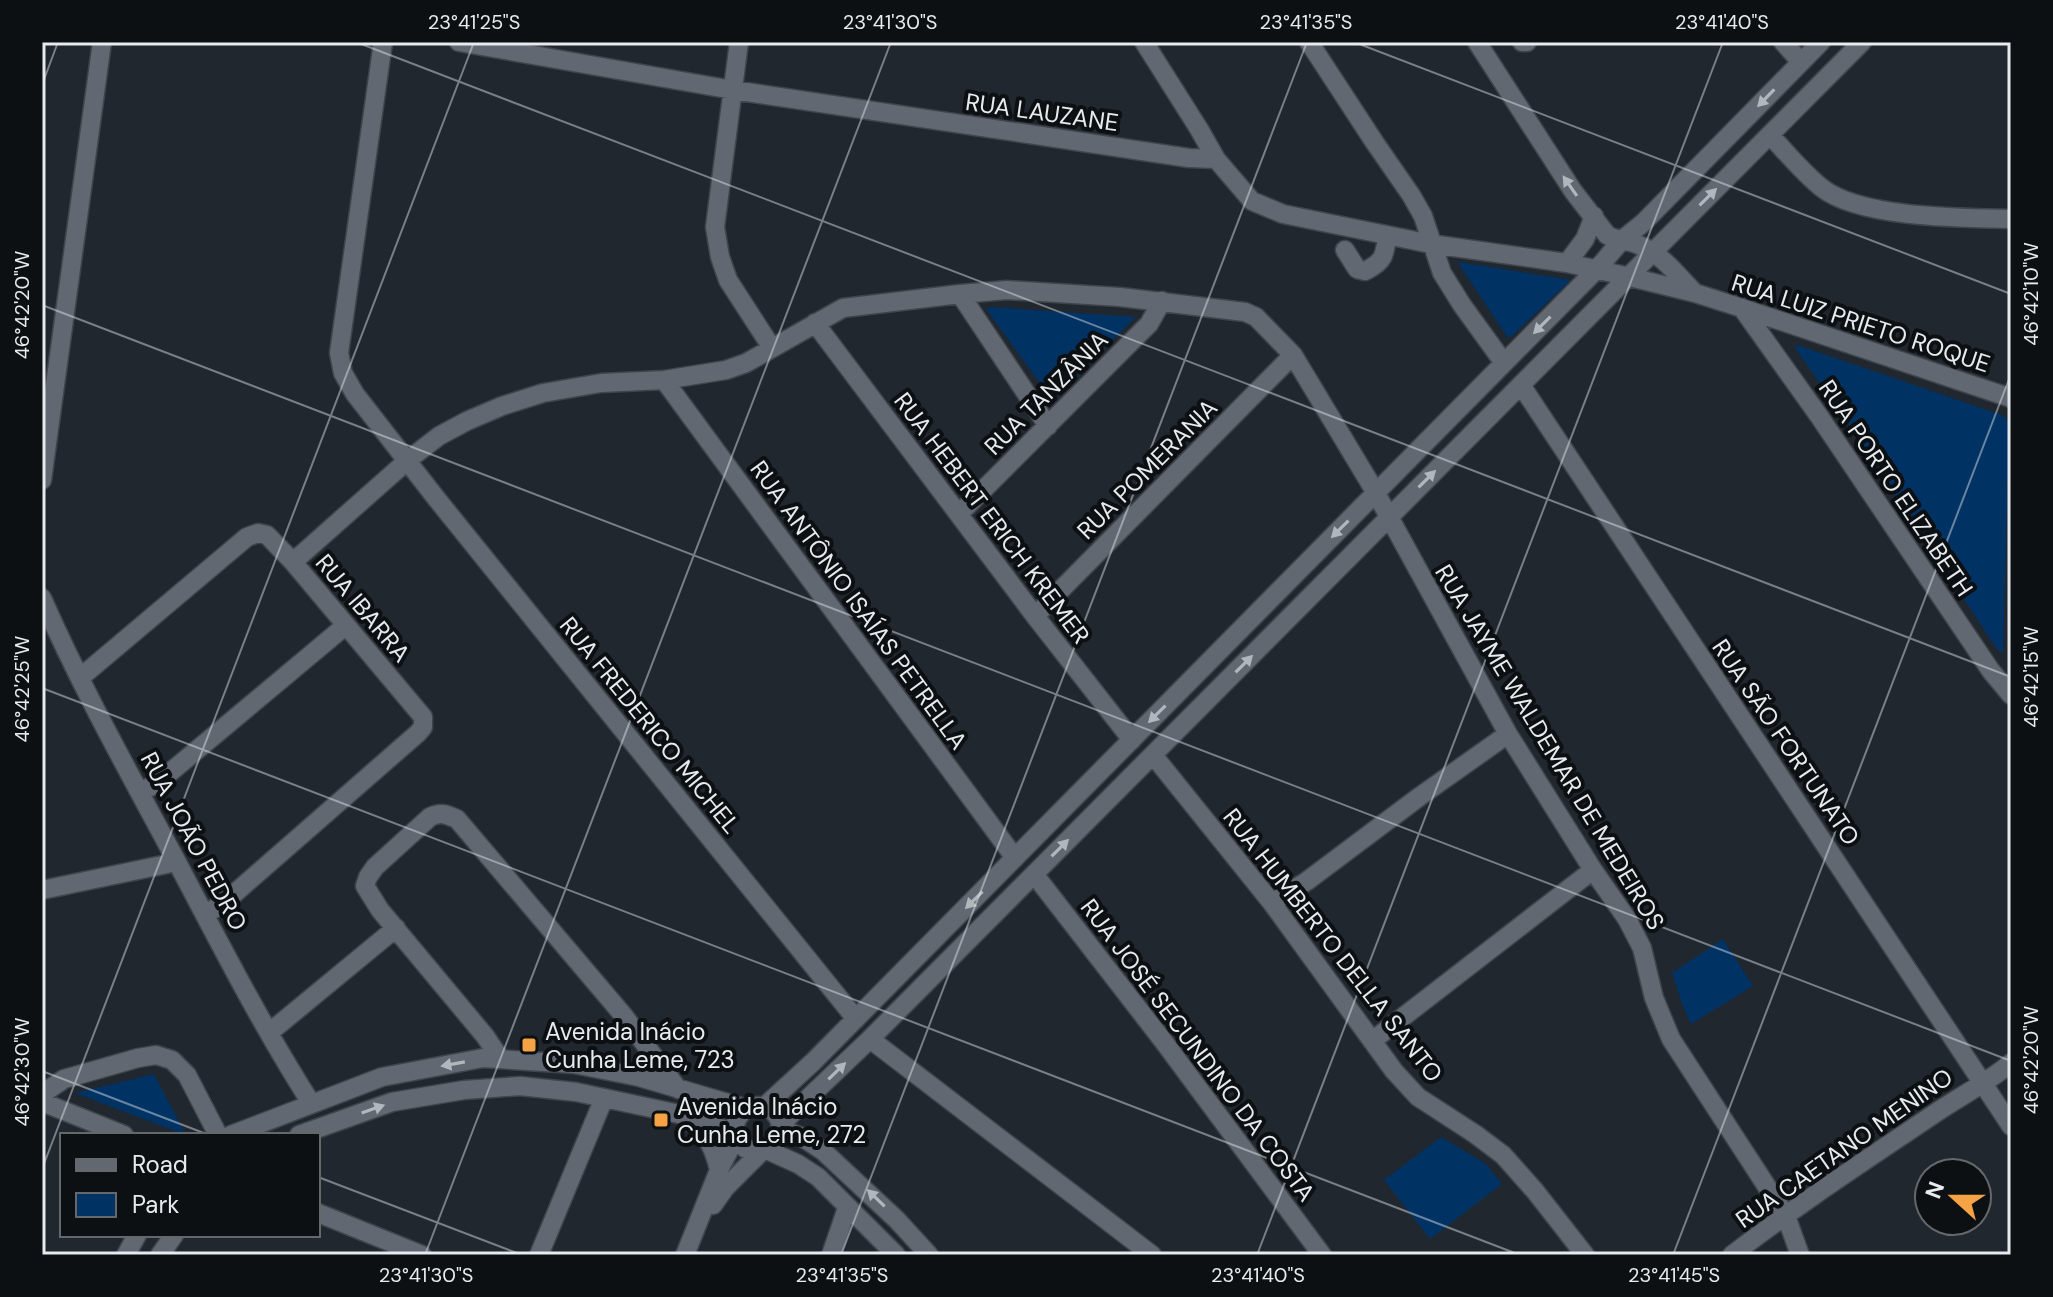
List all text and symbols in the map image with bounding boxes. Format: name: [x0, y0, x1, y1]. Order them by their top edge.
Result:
text: 23°41'25"S: [428, 9, 520, 35]
text: 23°41'30"S: [843, 9, 937, 35]
text: 23°41'35"S: [1260, 9, 1352, 35]
text: 23°41'40"S: [1675, 9, 1769, 35]
street label: RUA LAUZANE: [963, 86, 1121, 138]
one-way arrow: [1757, 88, 1776, 107]
one-way arrow: [1563, 175, 1578, 196]
one-way arrow: [1698, 188, 1717, 207]
text: 46°42'10"W: [2018, 242, 2044, 346]
text: 46°42'20"W: [9, 251, 35, 359]
street label: RUA LUIZ PRIETO ROQUE: [1728, 267, 1994, 379]
one-way arrow: [1533, 315, 1552, 334]
street label: RUA TANZÂNIA: [978, 324, 1115, 461]
street label: RUA PORTO ELIZABETH: [1812, 374, 1980, 602]
street label: RUA HEBERT ERICH KREMER: [887, 386, 1097, 650]
street label: RUA POMERANIA: [1070, 392, 1224, 546]
street label: RUA ANTÔNIO ISAÍAS PETRELLA: [744, 454, 974, 756]
one-way arrow: [1417, 470, 1436, 489]
one-way arrow: [1331, 519, 1349, 538]
street label: RUA IBARRA: [309, 548, 417, 668]
street label: RUA JAYME WALDEMAR DE MEDEIROS: [1428, 559, 1672, 935]
street label: RUA FREDERICO MICHEL: [553, 610, 747, 840]
text: 46°42'15"W: [2018, 626, 2044, 728]
street label: RUA SÃO FORTUNATO: [1705, 633, 1867, 851]
text: 46°42'25"W: [9, 636, 35, 742]
one-way arrow: [1234, 655, 1252, 674]
one-way arrow: [1148, 705, 1167, 723]
street label: RUA JOÃO PEDRO: [134, 746, 254, 936]
street label: RUA HUMBERTO DELLA SANTO: [1216, 802, 1450, 1088]
one-way arrow: [1050, 839, 1069, 858]
one-way arrow: [965, 890, 984, 908]
street label: RUA JOSÉ SECUNDINO DA COSTA: [1074, 892, 1322, 1208]
text: 46°42'20"W: [2018, 1006, 2044, 1114]
place label: Avenida Inácio Cunha Leme, 723: [545, 1016, 735, 1075]
text: 46°42'30"W: [9, 1017, 35, 1127]
marker: Avenida Inácio Cunha Leme, 723: [520, 1036, 538, 1054]
one-way arrow: [440, 1058, 465, 1070]
street label: RUA CAETANO MENINO: [1730, 1062, 1958, 1234]
one-way arrow: [827, 1063, 846, 1081]
place label: Avenida Inácio Cunha Leme, 272: [677, 1091, 866, 1150]
one-way arrow: [361, 1103, 385, 1115]
marker: Avenida Inácio Cunha Leme, 272: [652, 1111, 670, 1129]
legend: [60, 1133, 320, 1237]
text: Road: [132, 1149, 188, 1180]
north arrow: [1913, 1157, 1993, 1237]
text: Park: [132, 1189, 179, 1220]
one-way arrow: [867, 1190, 886, 1208]
text: 23°41'30"S: [379, 1262, 473, 1288]
text: 23°41'35"S: [796, 1262, 888, 1288]
text: 23°41'40"S: [1211, 1262, 1305, 1288]
text: 23°41'45"S: [1628, 1262, 1720, 1288]

